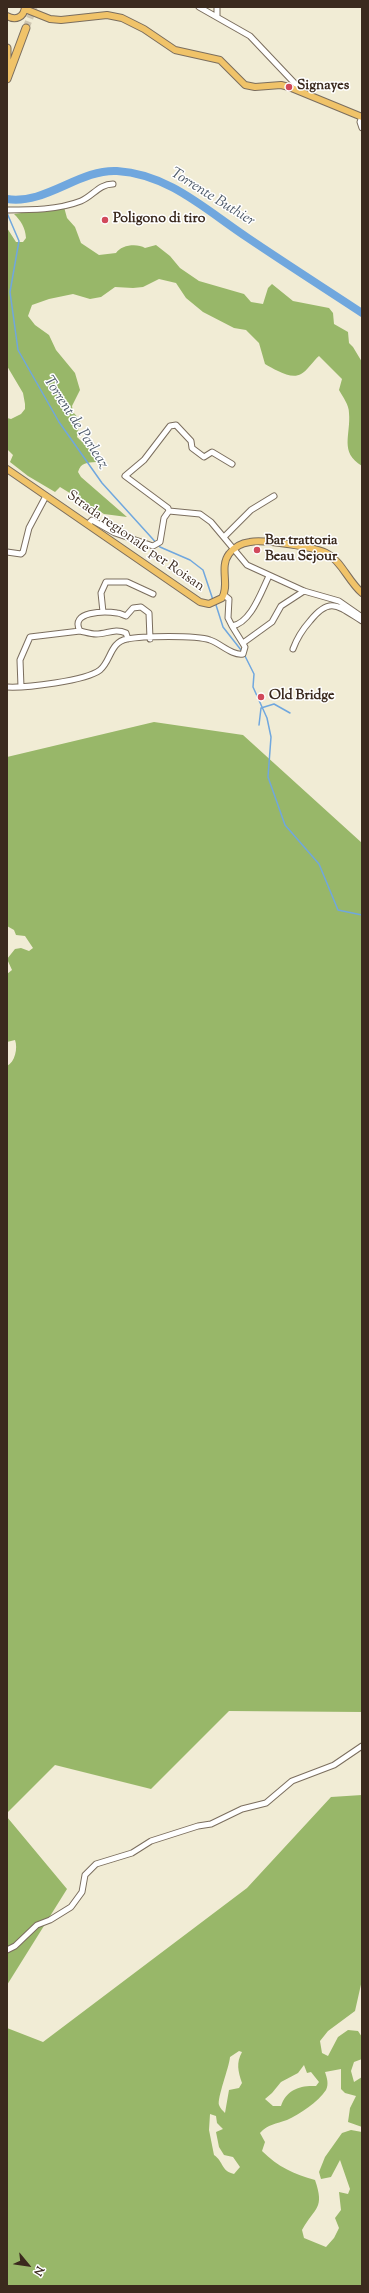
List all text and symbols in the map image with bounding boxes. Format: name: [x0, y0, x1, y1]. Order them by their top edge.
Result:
place label: Signayes: [297, 79, 349, 95]
marker: Signayes: [284, 82, 294, 92]
water label: Torrente Buthier: [166, 165, 258, 231]
place label: Poligono di tiro: [113, 212, 205, 228]
marker: Poligono di tiro: [100, 215, 110, 225]
water label: Torrent de Parleaz: [38, 373, 112, 473]
street label: Strada regionale per Roisan: [63, 488, 207, 596]
place label: Bar trattoria Beau Sejour: [265, 534, 338, 566]
marker: Bar trattoria Beau Sejour: [252, 545, 262, 555]
place label: Old Bridge: [269, 689, 335, 705]
marker: Old Bridge: [256, 692, 266, 702]
north arrow: [8, 2245, 48, 2285]
text: N: [29, 2263, 48, 2279]

